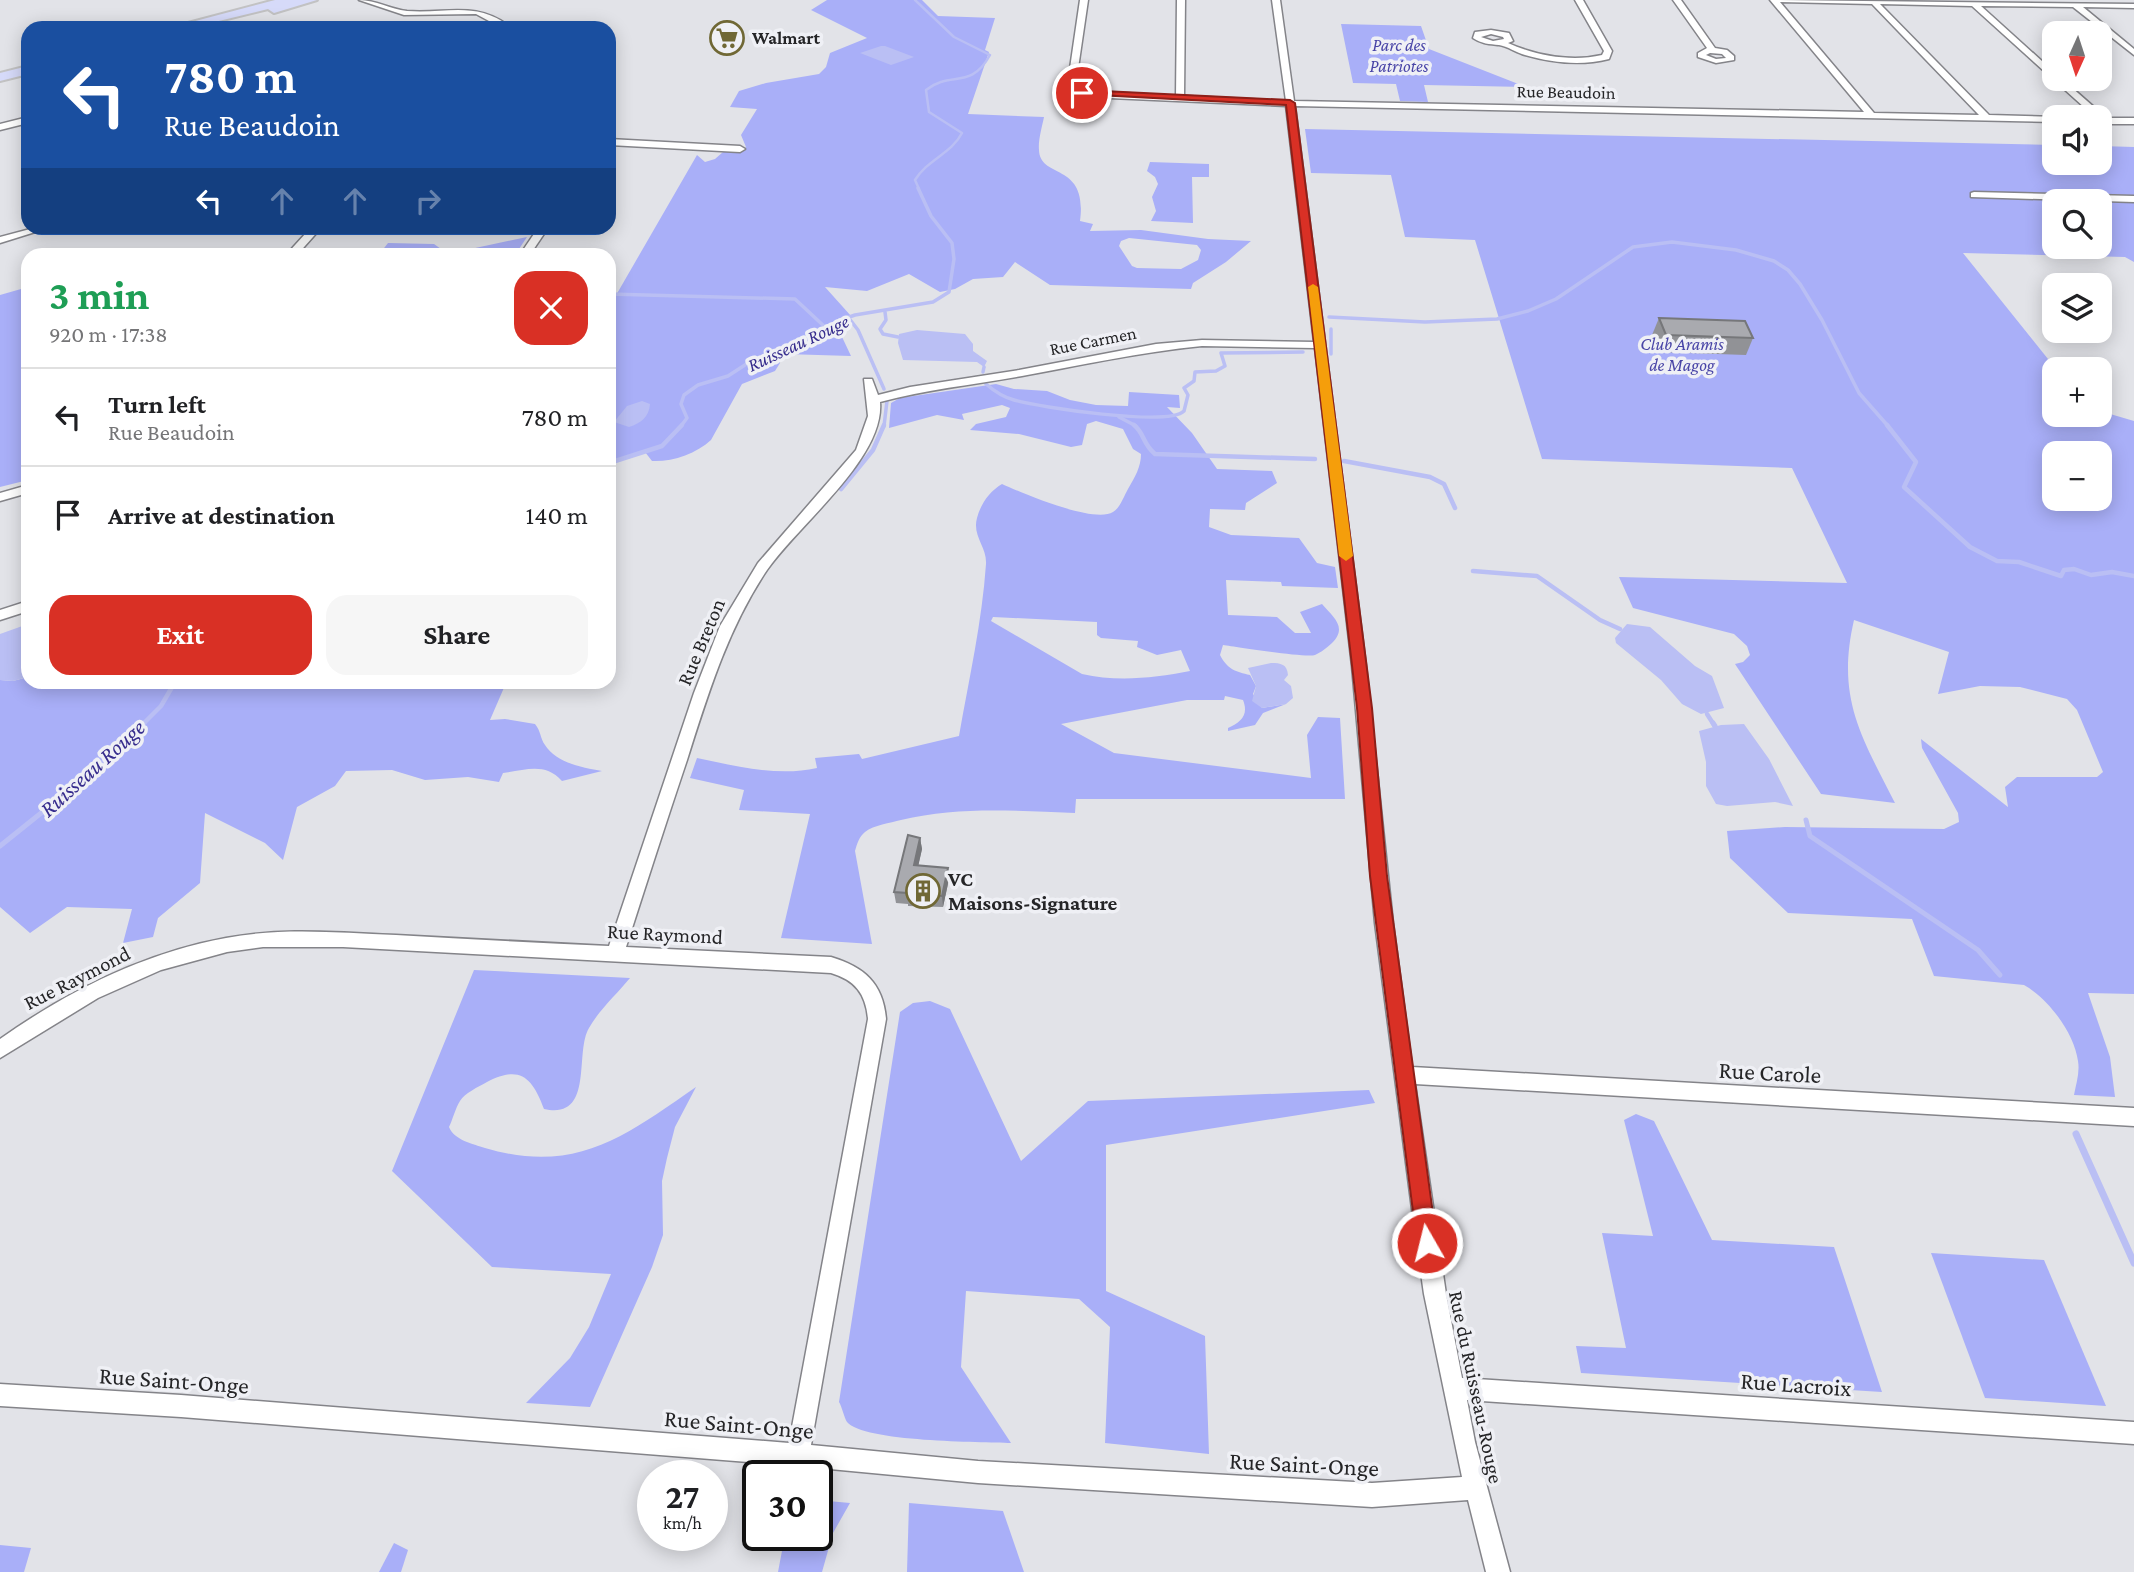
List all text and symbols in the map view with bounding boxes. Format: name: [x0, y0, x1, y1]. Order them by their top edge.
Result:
supermarket icon: Walmart: [708, 19, 746, 57]
north arrow: [2042, 21, 2112, 91]
map controls: [2042, 21, 2112, 511]
place label: Walmart: [751, 28, 820, 48]
park label: Parc des Patriotes: [1370, 35, 1429, 76]
icon: left: [49, 49, 140, 140]
text: 780 m: [164, 49, 296, 104]
pin: [1052, 63, 1112, 123]
icon: arrive: [1063, 74, 1101, 112]
street label: Rue Beaudoin: [1516, 81, 1616, 103]
button: sound: [2042, 105, 2112, 175]
text: Rue Beaudoin: [164, 107, 340, 143]
icon: left: [190, 182, 228, 220]
icon: ahead: [263, 182, 301, 220]
icon: ahead: [336, 182, 374, 220]
icon: right: [409, 182, 447, 220]
button: search: [2042, 189, 2112, 259]
text: 3 min: [49, 271, 149, 318]
button: close: [514, 271, 588, 345]
button: layers: [2042, 273, 2112, 343]
water label: Ruisseau Rouge: [744, 310, 852, 376]
text: 920 m · 17:38: [49, 321, 168, 347]
street label: Rue Carmen: [1048, 323, 1138, 359]
park label: Club Aramis de Magog: [1640, 334, 1724, 375]
button: +: [2042, 357, 2112, 427]
text: Turn left: [108, 390, 206, 419]
icon: left: [49, 398, 87, 436]
text: 780 m: [522, 403, 588, 432]
text: Rue Beaudoin: [108, 419, 235, 445]
button: −: [2042, 441, 2112, 511]
icon: arrive: [49, 496, 87, 534]
text: Arrive at destination: [108, 501, 335, 530]
text: 140 m: [526, 501, 588, 530]
button: Exit: [49, 595, 312, 675]
button: Share: [326, 595, 588, 675]
street label: Rue Breton: [672, 595, 730, 689]
water label: Ruisseau Rouge: [34, 714, 150, 822]
place label: VC Maisons-Signature: [947, 867, 1118, 915]
building icon: VC Maisons-Signature: [904, 872, 942, 910]
street label: Rue Raymond: [606, 919, 724, 949]
street label: Rue Raymond: [20, 941, 134, 1015]
street label: Rue Carole: [1718, 1056, 1822, 1088]
position arrow: [1390, 1206, 1464, 1280]
street label: Rue du Ruisseau-Rouge: [1444, 1289, 1508, 1485]
street label: Rue Saint-Onge: [98, 1361, 250, 1399]
street label: Rue Lacroix: [1740, 1367, 1852, 1401]
street label: Rue Saint-Onge: [663, 1404, 815, 1444]
street label: Rue Saint-Onge: [1228, 1447, 1380, 1481]
speed limit sign: 30: [742, 1460, 833, 1551]
text: 27: [666, 1477, 699, 1516]
text: km/h: [663, 1513, 702, 1533]

